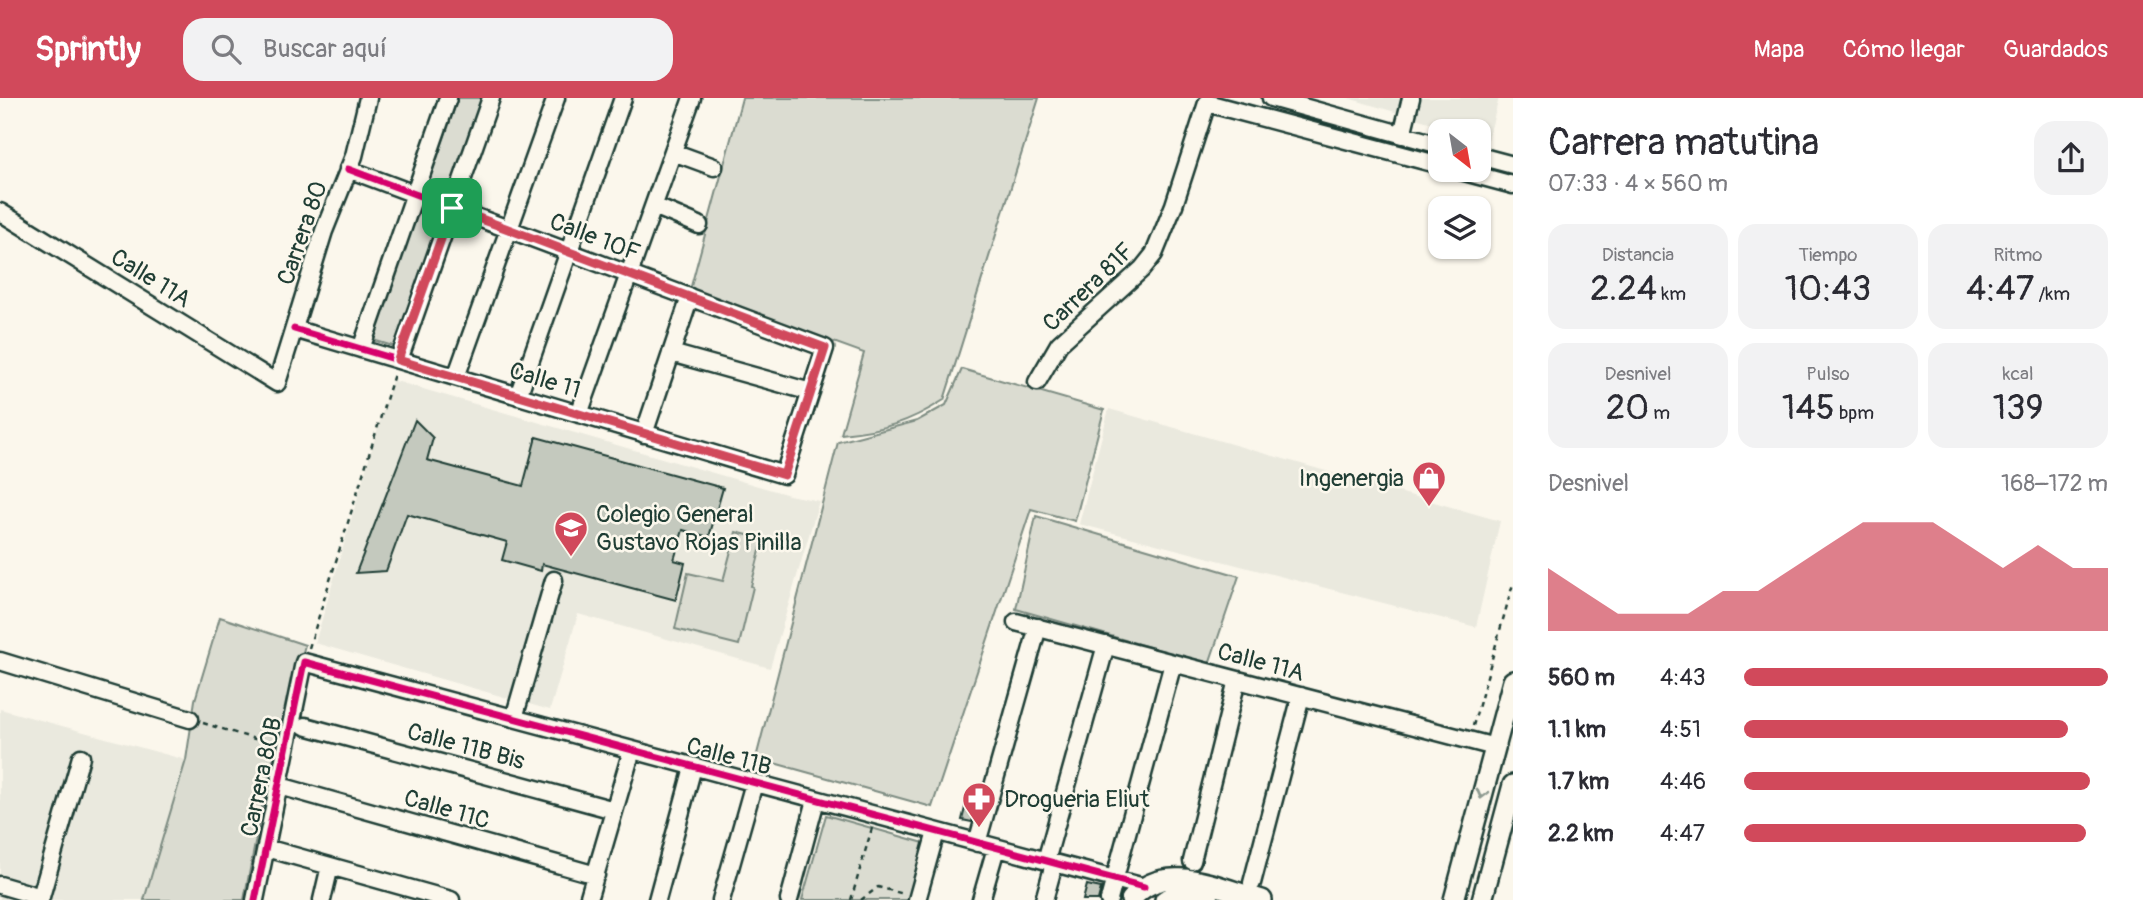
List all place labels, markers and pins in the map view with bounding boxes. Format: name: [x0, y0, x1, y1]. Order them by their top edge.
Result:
pin: [422, 178, 482, 238]
shop icon: Ingenergia: [1410, 459, 1448, 508]
place label: Ingenergia: [1299, 464, 1404, 493]
place label: Colegio General Gustavo Rojas Pinilla: [596, 500, 802, 557]
school or university icon: Colegio General Gustavo Rojas Pinilla: [552, 509, 590, 558]
pharmacy icon: Drogueria Eliut: [960, 780, 998, 829]
place label: Drogueria Eliut: [1004, 785, 1150, 814]

